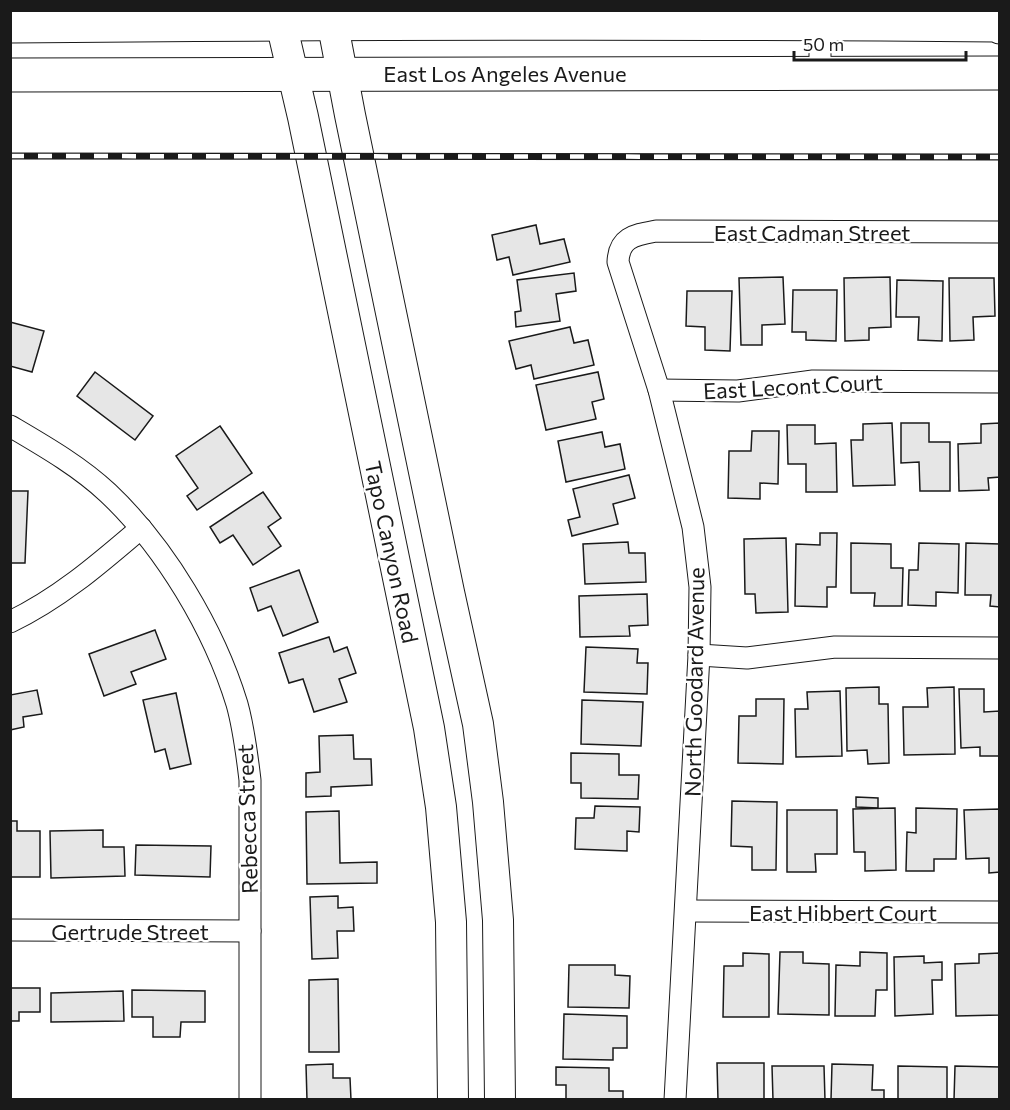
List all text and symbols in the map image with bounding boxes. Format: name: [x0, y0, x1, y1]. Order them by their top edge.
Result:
scale bar: [794, 24, 966, 62]
text: 50 m: [803, 33, 844, 55]
street label: East Los Angeles Avenue: [383, 60, 627, 87]
street label: East Cadman Street: [714, 219, 910, 246]
street label: East Lecont Court: [702, 368, 884, 404]
street label: Tapo Canyon Road: [360, 459, 424, 645]
street label: North Goodard Avenue: [678, 567, 710, 797]
street label: Rebecca Street: [231, 744, 263, 894]
street label: East Hibbert Court: [749, 899, 937, 926]
street label: Gertrude Street: [51, 918, 209, 945]

